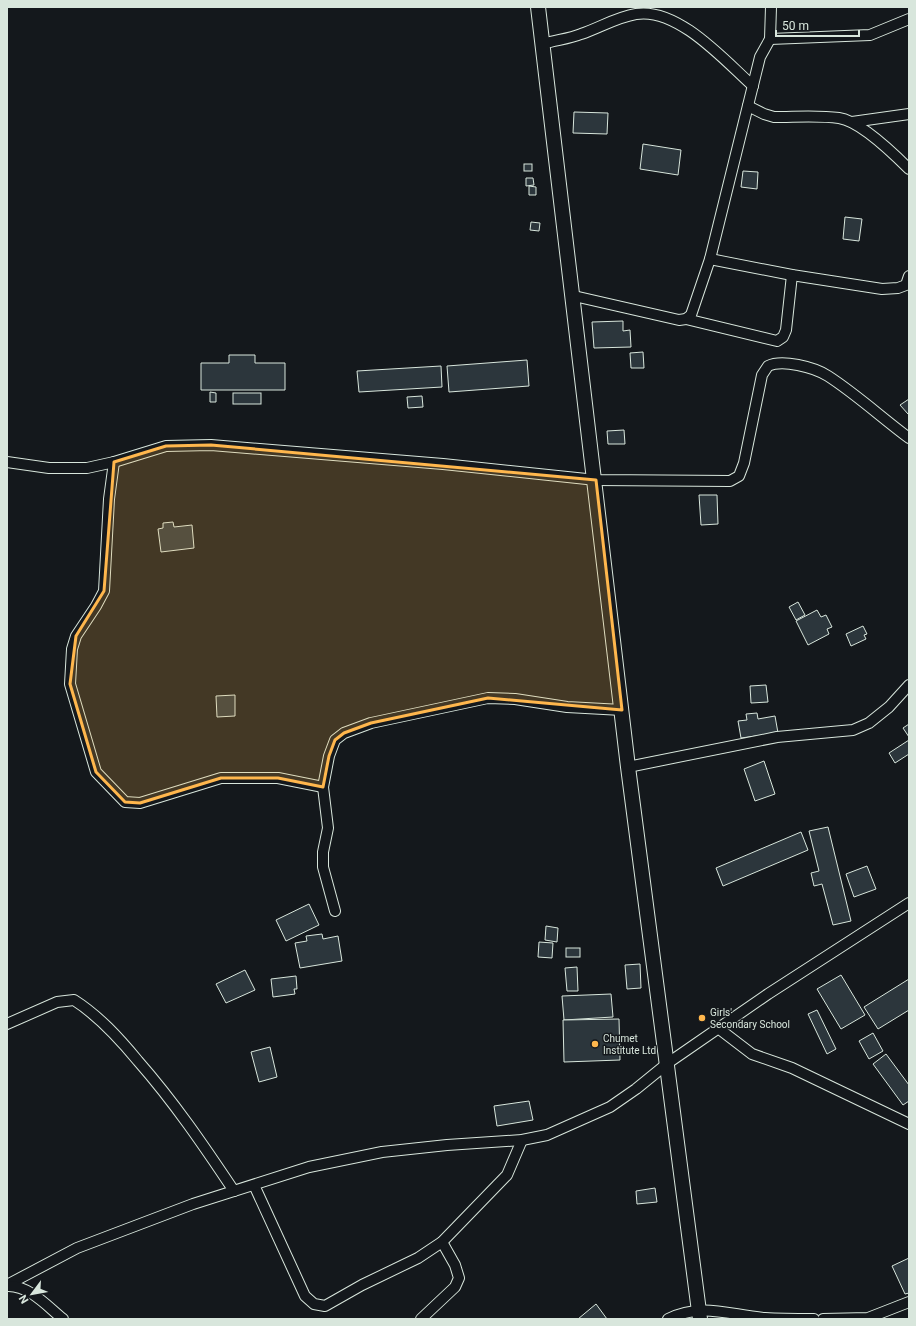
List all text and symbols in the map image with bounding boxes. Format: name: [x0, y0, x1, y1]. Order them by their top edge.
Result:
scale bar: [776, 12, 859, 38]
text: 50 m: [782, 19, 809, 33]
place label: Girls' Secondary School: [710, 1007, 790, 1030]
marker: Girls' Secondary School: [697, 1013, 707, 1023]
place label: Chumet Institute Ltd: [603, 1033, 656, 1056]
marker: Chumet Institute Ltd: [590, 1039, 600, 1049]
north arrow: [12, 1274, 52, 1314]
text: N: [16, 1292, 32, 1306]

